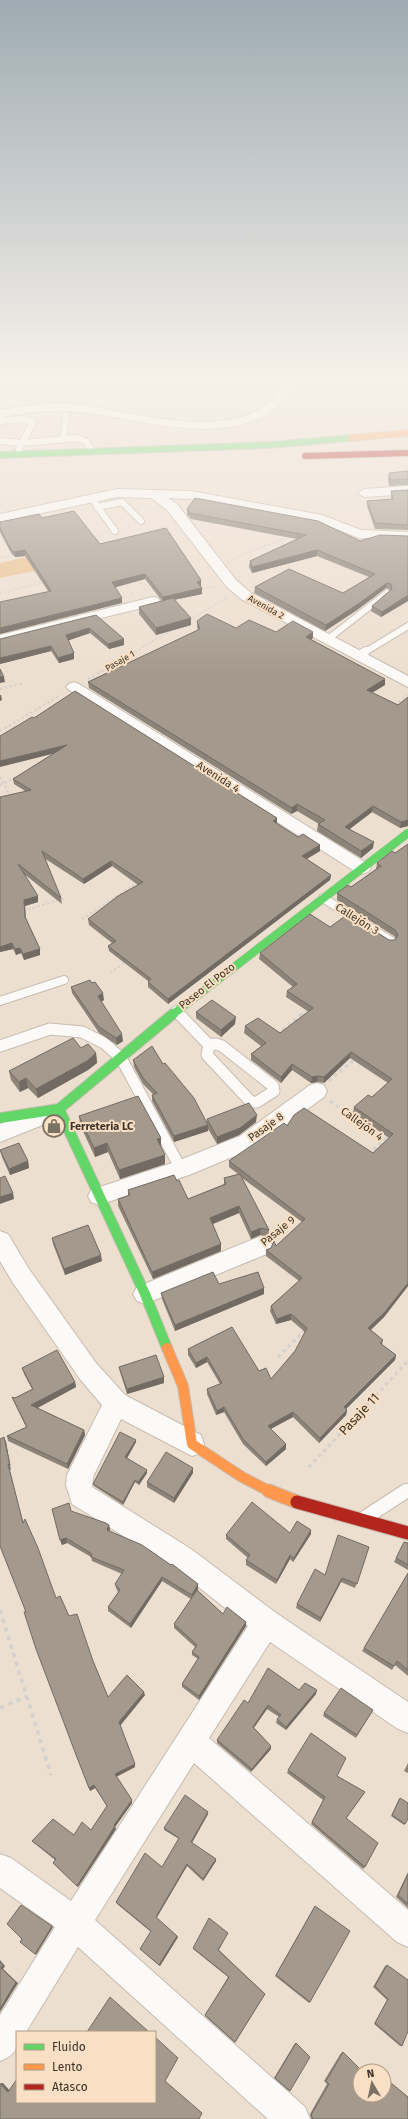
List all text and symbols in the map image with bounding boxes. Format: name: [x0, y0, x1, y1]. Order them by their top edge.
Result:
street label: Avenida 2: [246, 593, 286, 621]
street label: Pasaje 1: [104, 649, 136, 673]
street label: Avenida 4: [194, 759, 242, 795]
street label: Callejón 3: [333, 901, 381, 937]
street label: Paseo El Pozo: [176, 960, 238, 1012]
street label: Callejón 4: [338, 1104, 386, 1144]
street label: Pasaje 8: [246, 1110, 286, 1144]
shop icon: Ferreteria LC: [41, 1113, 67, 1139]
place label: Ferreteria LC: [70, 1120, 134, 1133]
street label: Pasaje 9: [258, 1213, 298, 1249]
street label: Pasaje 11: [336, 1390, 382, 1438]
legend: [16, 2031, 156, 2103]
text: Fluido: [52, 2040, 86, 2054]
text: Lento: [52, 2060, 82, 2074]
north arrow: [352, 2063, 392, 2103]
text: N: [366, 2067, 375, 2081]
text: Atasco: [52, 2080, 88, 2094]

